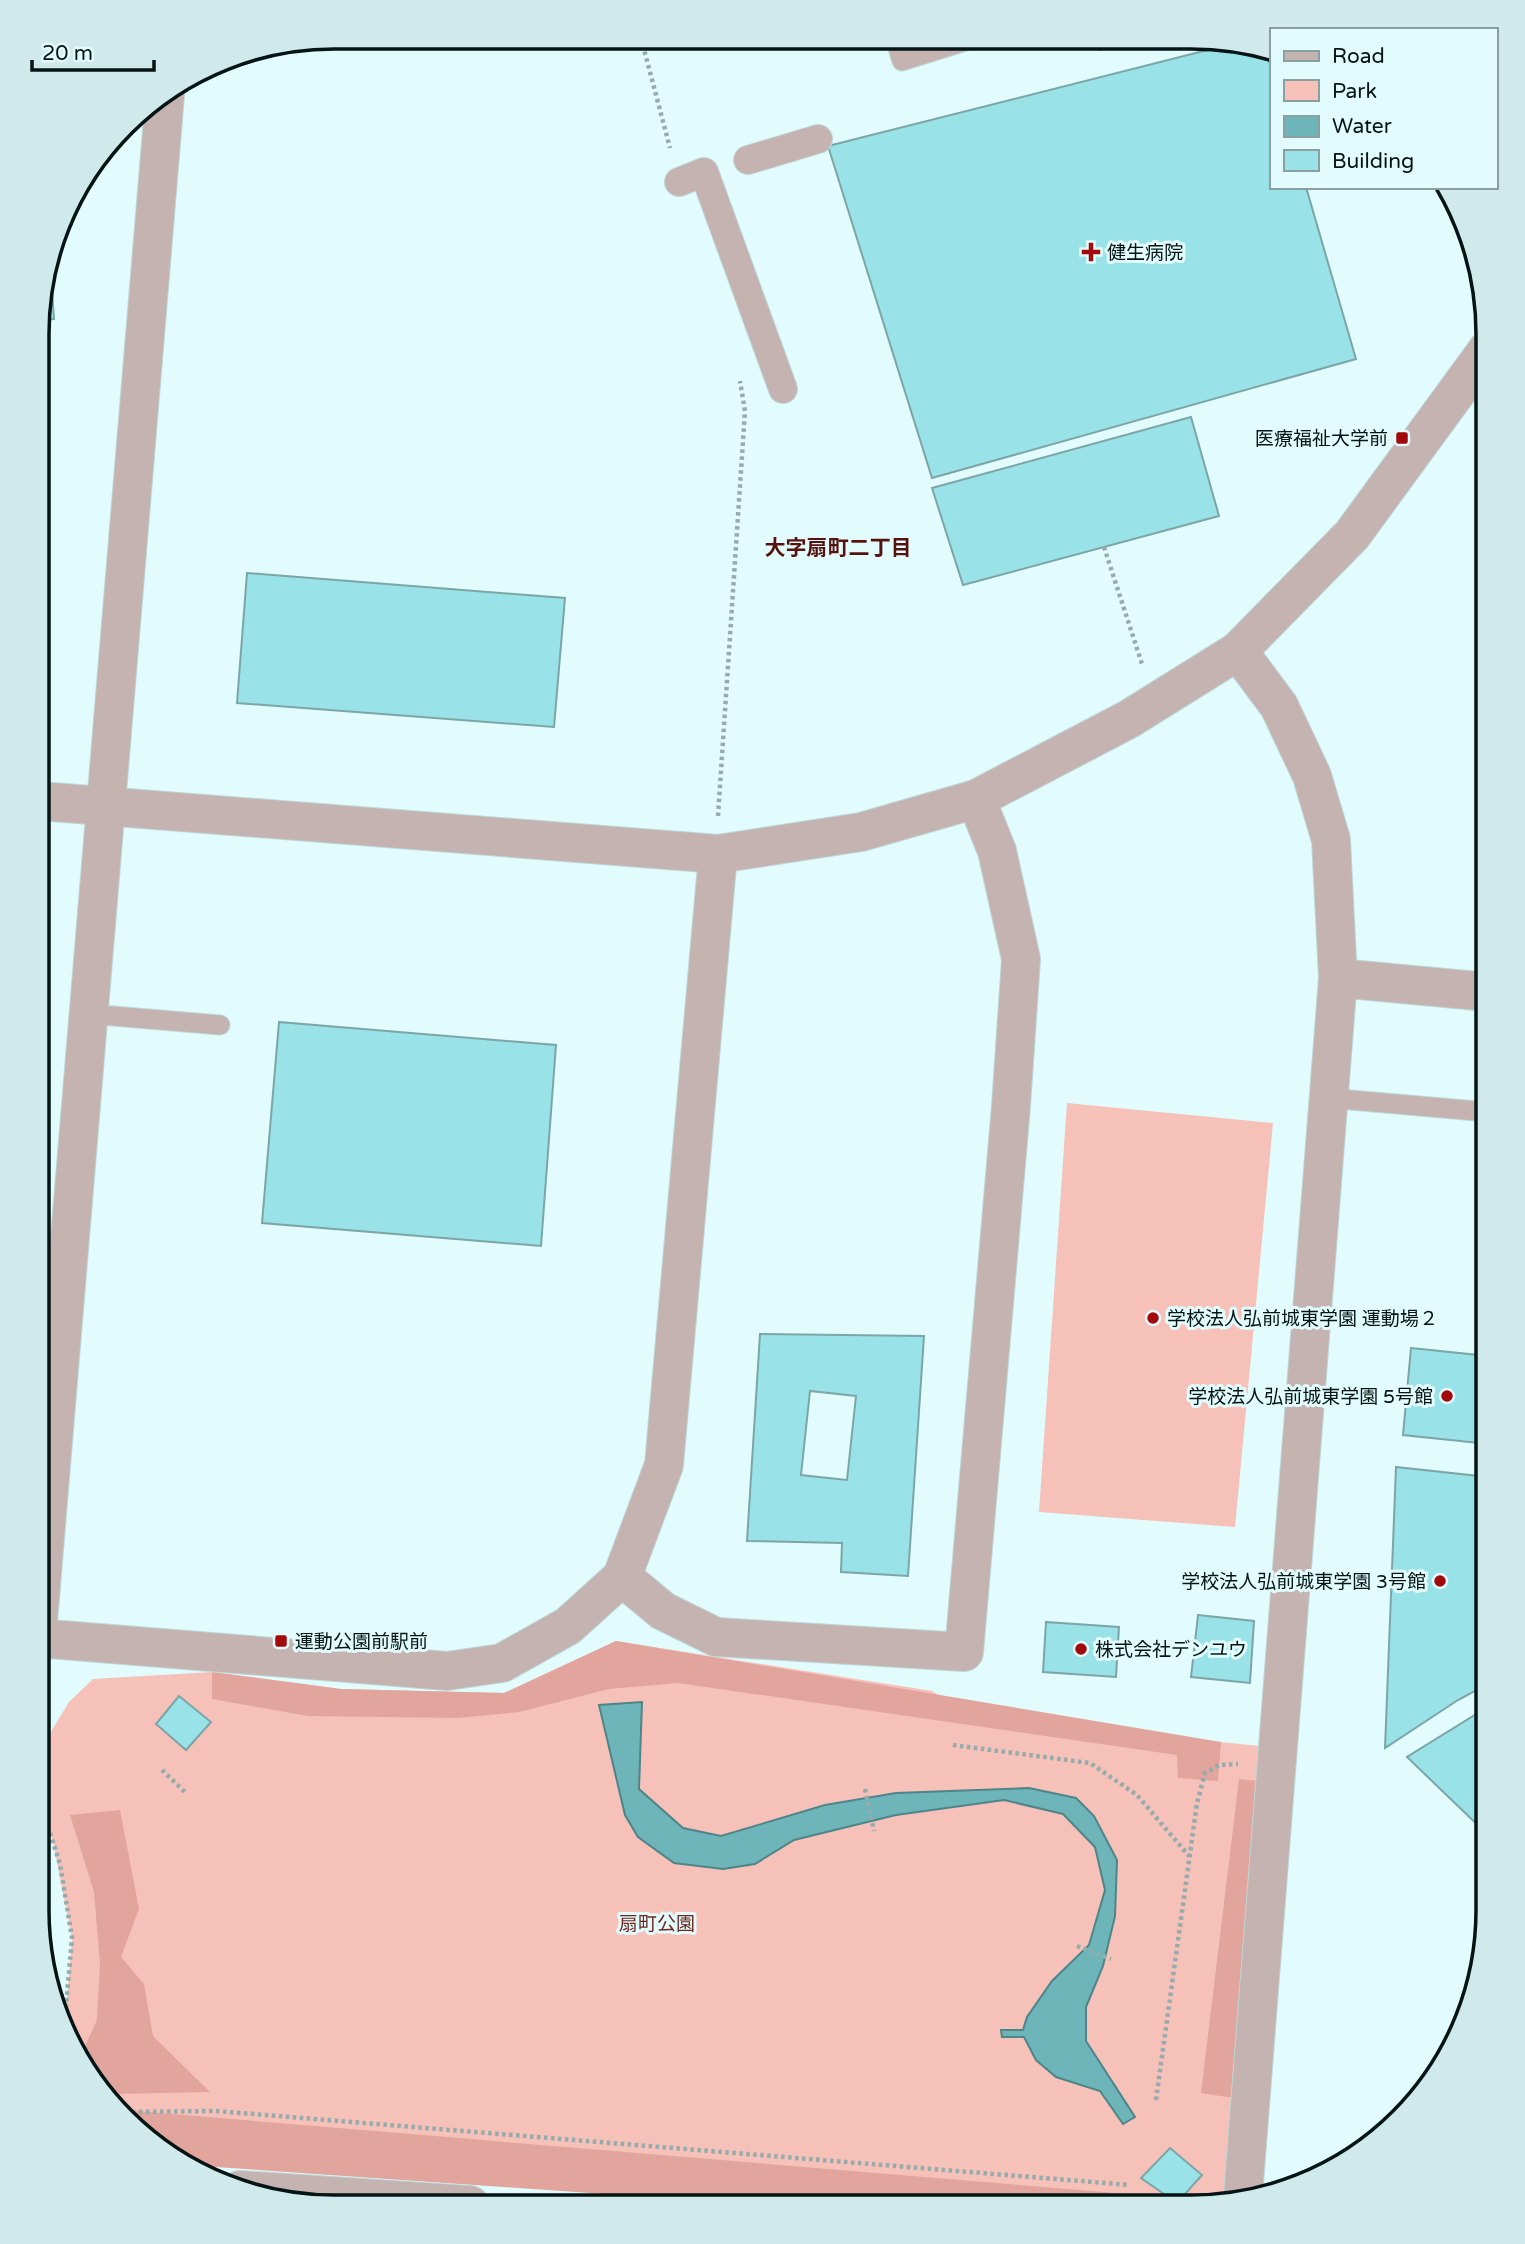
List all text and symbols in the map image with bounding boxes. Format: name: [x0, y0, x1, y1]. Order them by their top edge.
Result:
scale bar: [32, 28, 154, 72]
legend: [1270, 28, 1497, 189]
text: 20 m: [42, 41, 93, 66]
text: Road: [1332, 44, 1385, 69]
text: Park: [1332, 79, 1377, 104]
text: Water: [1332, 114, 1392, 139]
text: Building: [1332, 149, 1414, 174]
marker: 健生病院: [1081, 242, 1101, 262]
place label: 健生病院: [1107, 242, 1183, 264]
place label: 医療福祉大学前: [1255, 428, 1388, 450]
marker: 医療福祉大学前: [1394, 430, 1410, 446]
district label: 大字扇町二丁目: [765, 536, 912, 561]
place label: 学校法人弘前城東学園 運動場２: [1167, 1308, 1438, 1330]
marker: 学校法人弘前城東学園 運動場２: [1145, 1310, 1161, 1326]
place label: 学校法人弘前城東学園 5号館: [1188, 1386, 1433, 1408]
marker: 学校法人弘前城東学園 5号館: [1439, 1388, 1455, 1404]
place label: 学校法人弘前城東学園 3号館: [1181, 1571, 1426, 1593]
marker: 学校法人弘前城東学園 3号館: [1432, 1573, 1448, 1589]
place label: 運動公園前駅前: [295, 1631, 428, 1653]
marker: 運動公園前駅前: [273, 1633, 289, 1649]
place label: 株式会社デンユウ: [1095, 1639, 1247, 1661]
marker: 株式会社デンユウ: [1073, 1641, 1089, 1657]
park label: 扇町公園: [619, 1913, 695, 1935]

